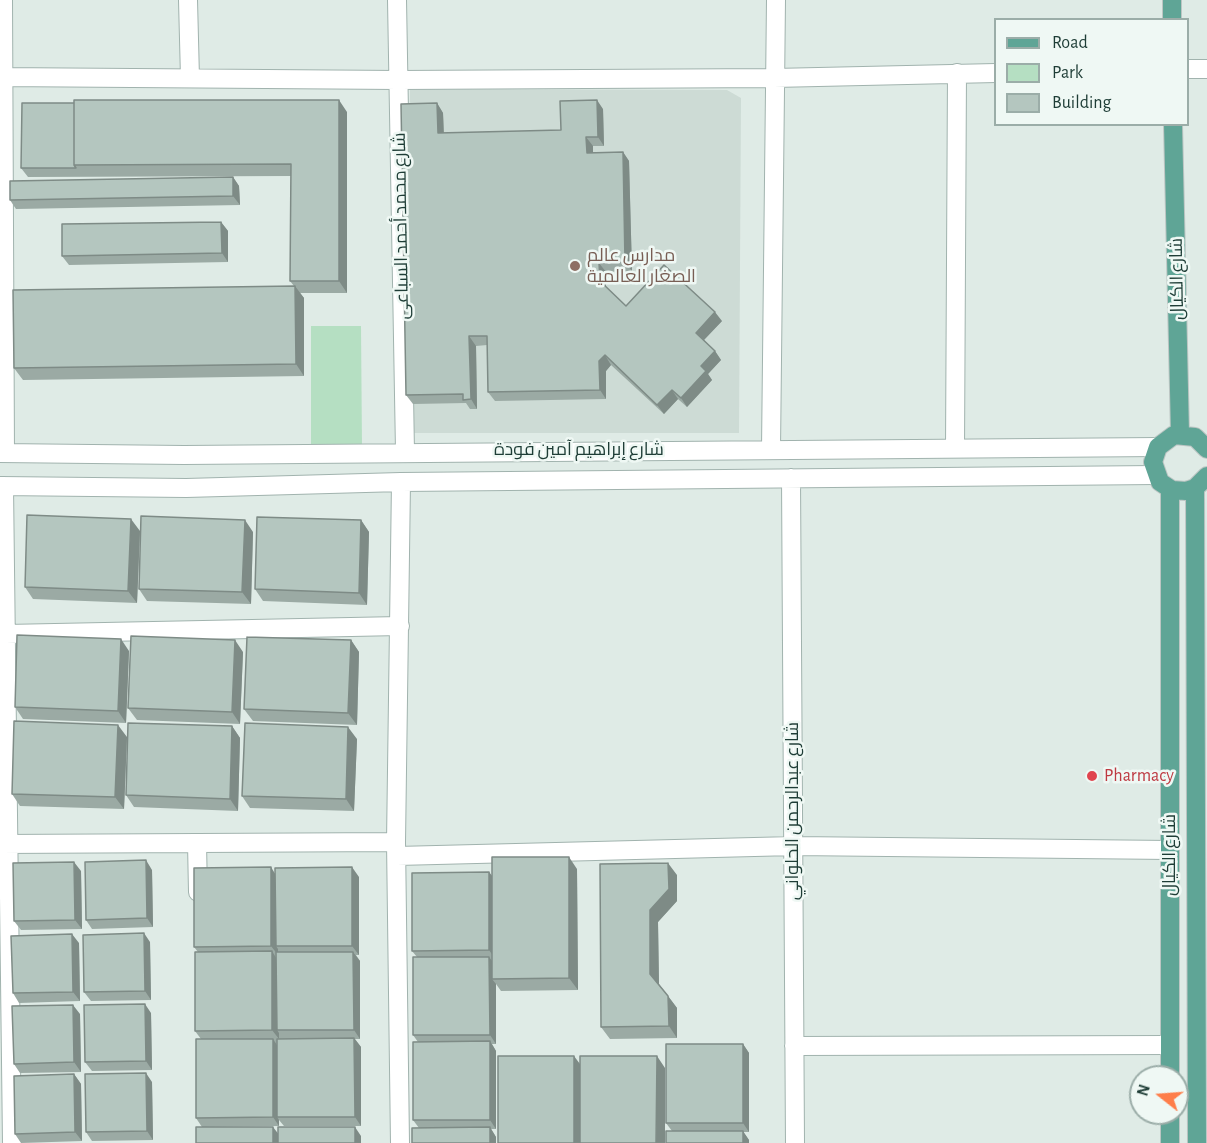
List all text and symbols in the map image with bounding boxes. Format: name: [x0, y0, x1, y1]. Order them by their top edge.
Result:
legend: [994, 18, 1189, 126]
text: Road: [1052, 34, 1088, 52]
text: Park: [1052, 64, 1083, 82]
text: Building: [1052, 94, 1111, 112]
street label: شارع محمد أحمد السباعى: [389, 132, 413, 320]
street label: شارع الكيال: [1165, 238, 1189, 320]
place label: مدارس عالم الصغار العالمية: [587, 245, 696, 288]
marker: مدارس عالم الصغار العالمية: [568, 259, 582, 273]
street label: شارع إبراهيم آمين فودة: [494, 439, 664, 461]
street label: شارع عبدالرحمن الحلواني: [782, 722, 804, 900]
place label: Pharmacy: [1104, 765, 1174, 787]
marker: Pharmacy: [1085, 769, 1099, 783]
street label: شارع الكيال: [1159, 814, 1181, 896]
north arrow: [1129, 1065, 1189, 1125]
text: N: [1134, 1083, 1153, 1098]

